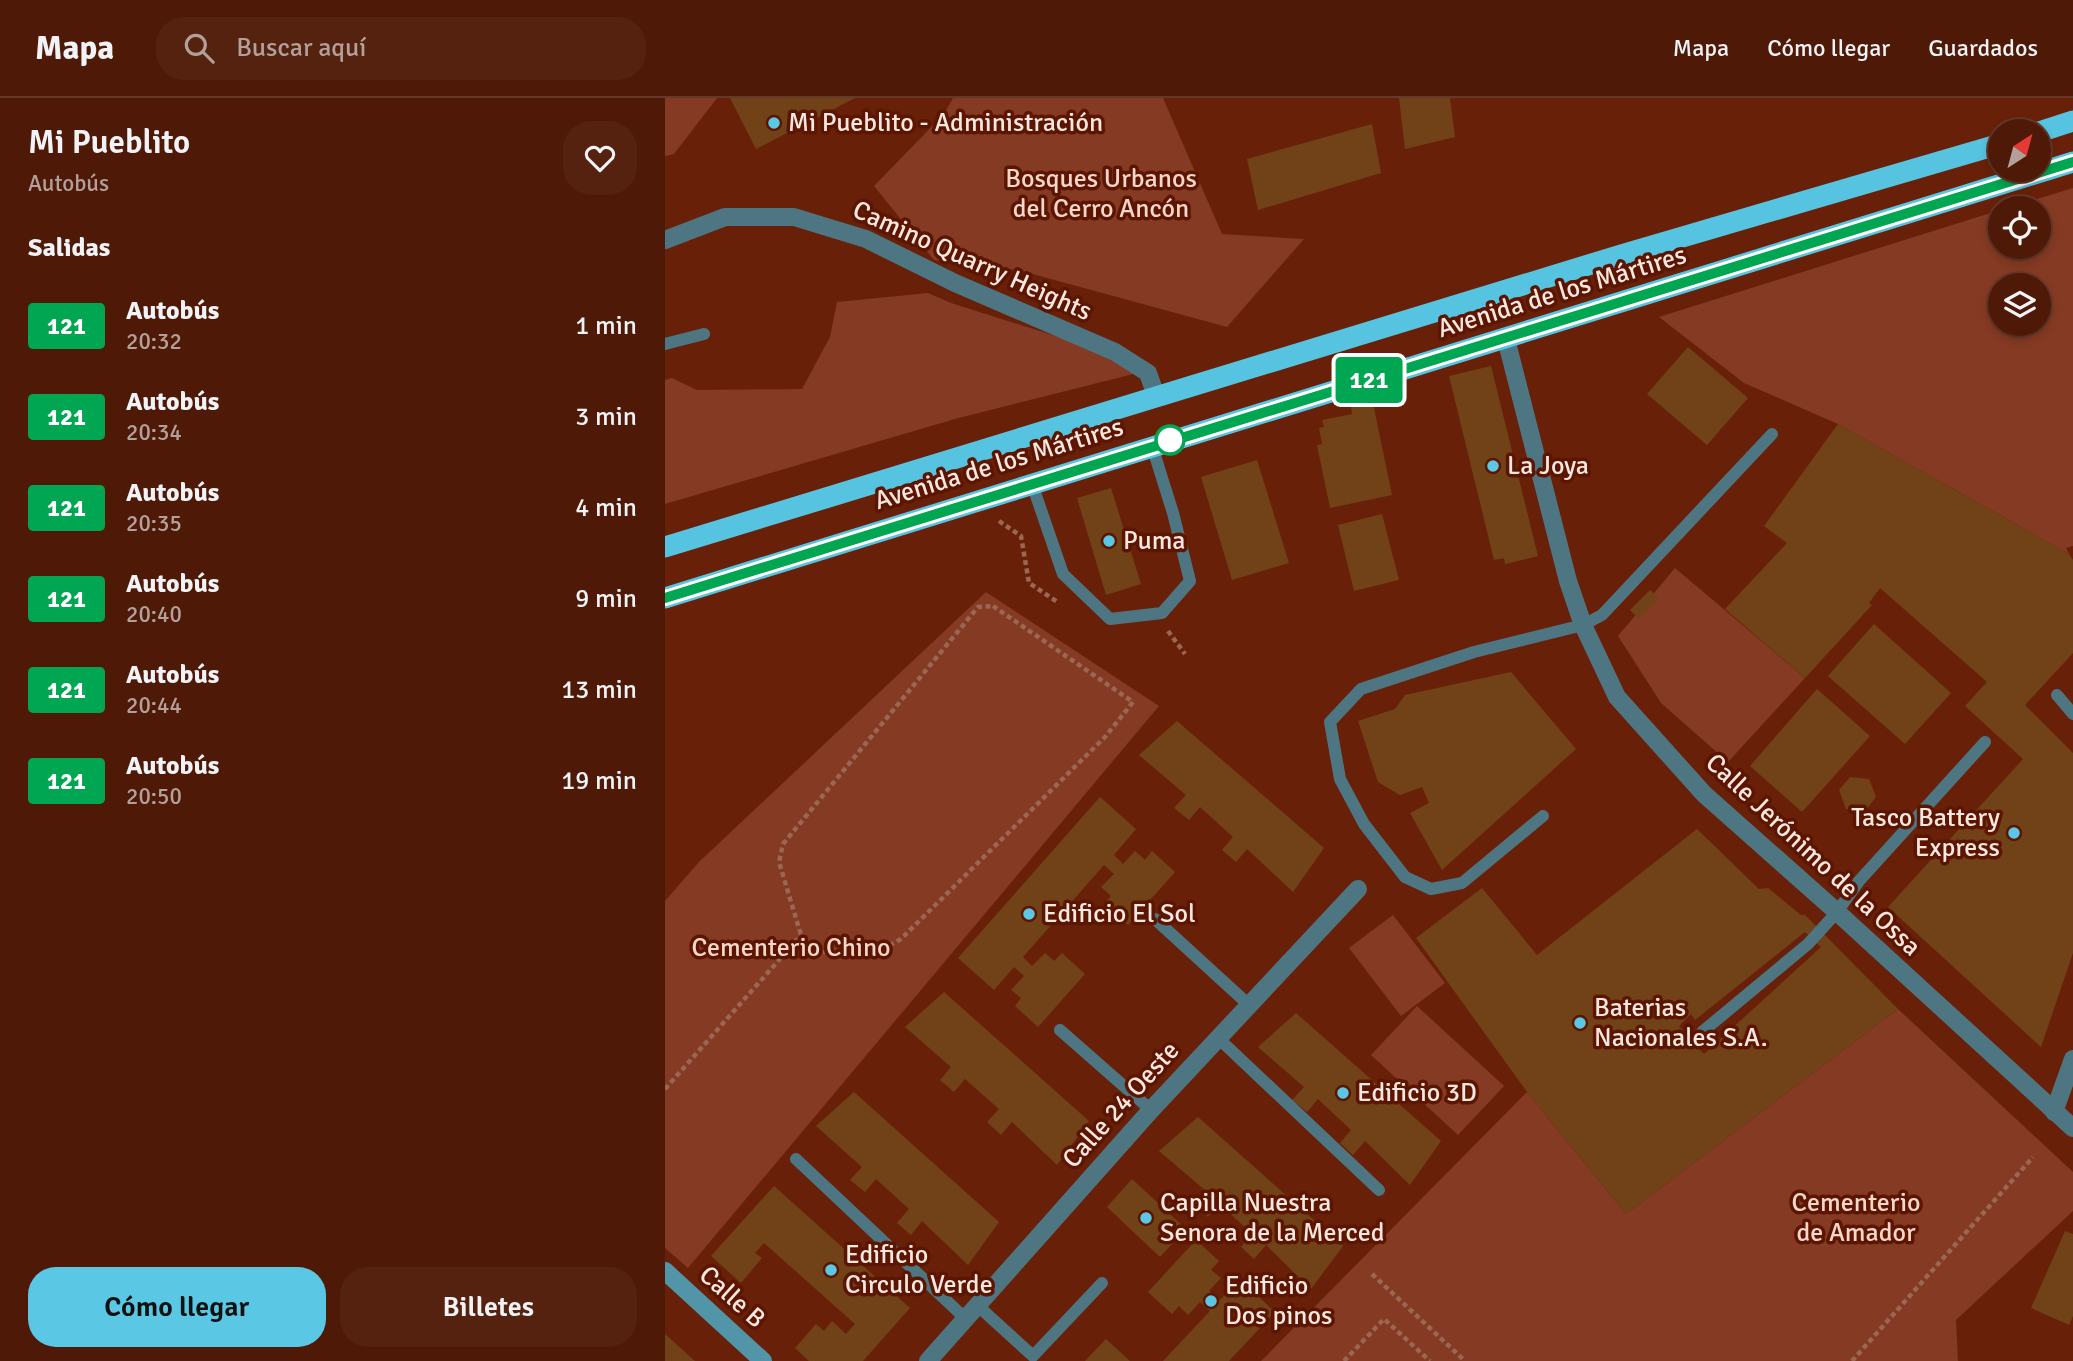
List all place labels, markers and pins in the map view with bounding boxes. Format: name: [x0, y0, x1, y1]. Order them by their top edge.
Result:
place label: Mi Pueblito - Administración: [788, 107, 1103, 139]
marker: Mi Pueblito - Administración: [766, 115, 782, 131]
unlabelled marker: [1155, 425, 1185, 455]
place label: La Joya: [1507, 450, 1589, 482]
marker: La Joya: [1485, 458, 1501, 474]
place label: Puma: [1123, 525, 1186, 557]
marker: Puma: [1101, 533, 1117, 549]
place label: Tasco Battery Express: [1851, 802, 2000, 864]
marker: Tasco Battery Express: [2006, 825, 2022, 841]
place label: Edificio El Sol: [1043, 898, 1196, 930]
marker: Edificio El Sol: [1021, 906, 1037, 922]
place label: Baterias Nacionales S.A.: [1594, 992, 1768, 1054]
marker: Baterias Nacionales S.A.: [1572, 1015, 1588, 1031]
place label: Edificio 3D: [1357, 1077, 1477, 1109]
marker: Edificio 3D: [1335, 1085, 1351, 1101]
place label: Capilla Nuestra Senora de la Merced: [1160, 1187, 1385, 1249]
marker: Capilla Nuestra Senora de la Merced: [1138, 1210, 1154, 1226]
place label: Edificio Circulo Verde: [845, 1239, 993, 1301]
marker: Edificio Circulo Verde: [823, 1262, 839, 1278]
place label: Edificio Dos pinos: [1225, 1270, 1332, 1332]
marker: Edificio Dos pinos: [1203, 1293, 1219, 1309]

